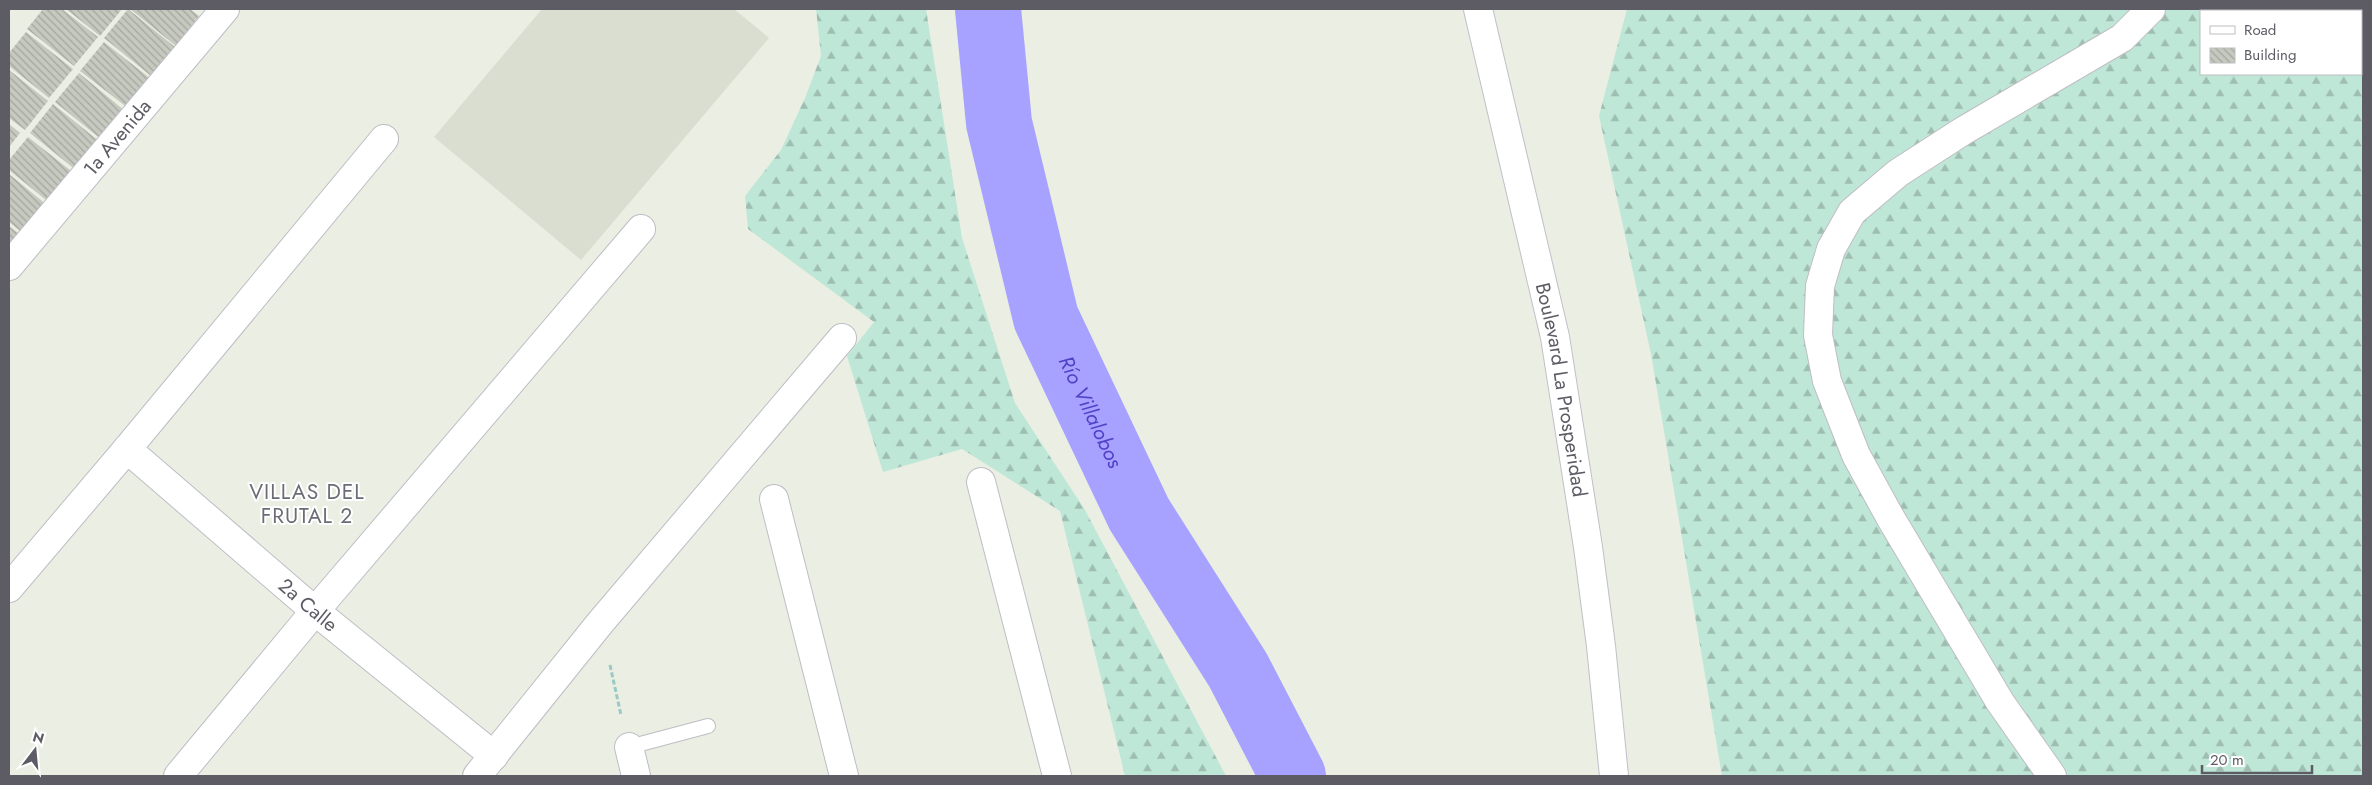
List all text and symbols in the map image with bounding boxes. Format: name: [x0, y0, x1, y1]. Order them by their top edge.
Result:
legend: [2200, 10, 2362, 75]
text: Road: [2244, 19, 2276, 41]
text: Building: [2244, 44, 2296, 66]
street label: 1a Avenida: [76, 93, 158, 182]
street label: Boulevard La Prosperidad: [1528, 280, 1594, 499]
water label: Río Villalobos: [1051, 351, 1130, 474]
district label: VILLAS DEL FRUTAL 2: [249, 477, 365, 531]
street label: 2a Calle: [272, 571, 344, 638]
north arrow: [10, 725, 60, 775]
text: N: [30, 726, 47, 749]
scale bar: [2202, 742, 2312, 774]
text: 20 m: [2210, 749, 2244, 771]

